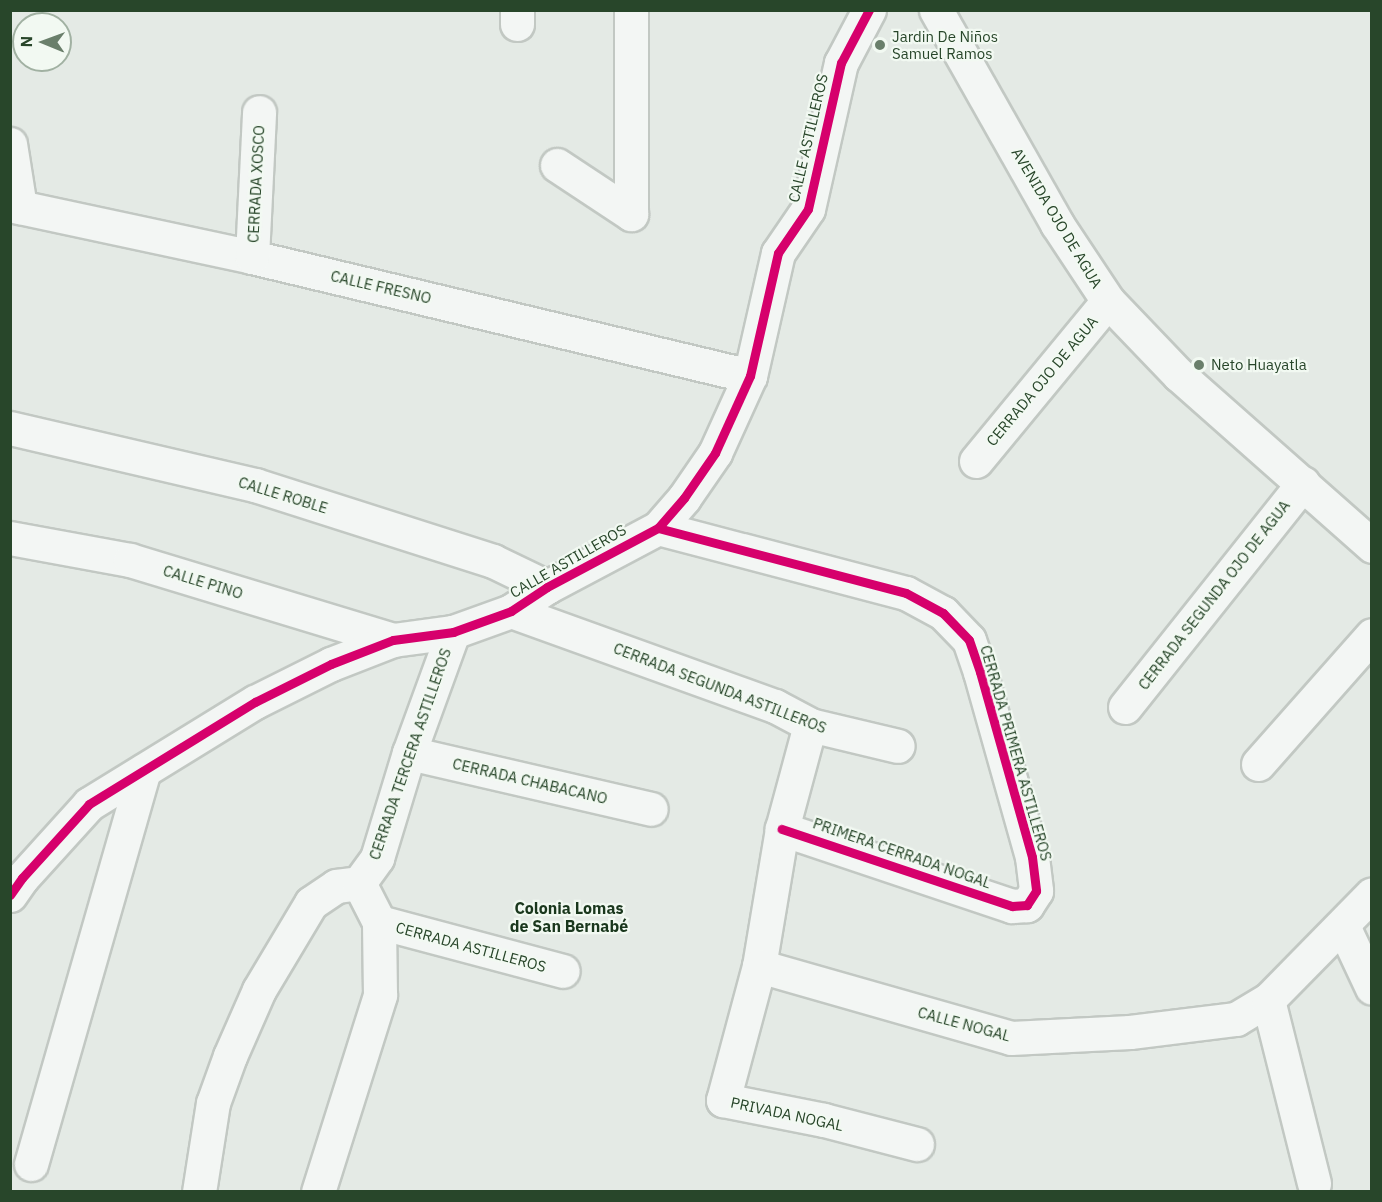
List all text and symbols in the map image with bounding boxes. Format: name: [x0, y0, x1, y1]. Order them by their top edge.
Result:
north arrow: [12, 12, 72, 72]
place label: Jardin De Niños Samuel Ramos: [892, 27, 998, 62]
text: N: [16, 36, 36, 48]
marker: Jardin De Niños Samuel Ramos: [873, 38, 887, 52]
street label: CALLE ASTILLEROS: [784, 72, 832, 204]
street label: CERRADA XOSCO: [244, 125, 268, 243]
street label: AVENIDA OJO DE AGUA: [1008, 145, 1106, 291]
street label: CALLE FRESNO: [329, 267, 433, 307]
street label: CERRADA OJO DE AGUA: [982, 312, 1102, 450]
place label: Neto Huayatla: [1211, 356, 1307, 374]
marker: Neto Huayatla: [1192, 358, 1206, 372]
street label: CALLE ROBLE: [236, 473, 330, 517]
street label: CERRADA SEGUNDA OJO DE AGUA: [1134, 497, 1294, 693]
street label: CALLE ASTILLEROS: [507, 520, 629, 602]
street label: CALLE PINO: [161, 561, 245, 603]
street label: CERRADA SEGUNDA ASTILLEROS: [611, 639, 829, 737]
street label: CERRADA PRIMERA ASTILLEROS: [977, 643, 1055, 863]
street label: CERRADA TERCERA ASTILLEROS: [365, 646, 455, 862]
street label: CERRADA CHABACANO: [451, 754, 609, 808]
street label: PRIMERA CERRADA NOGAL: [811, 814, 993, 892]
district label: Colonia Lomas de San Bernabé: [510, 898, 628, 936]
street label: CERRADA ASTILLEROS: [394, 918, 548, 976]
street label: CALLE NOGAL: [916, 1003, 1012, 1045]
street label: PRIVADA NOGAL: [729, 1093, 845, 1135]

